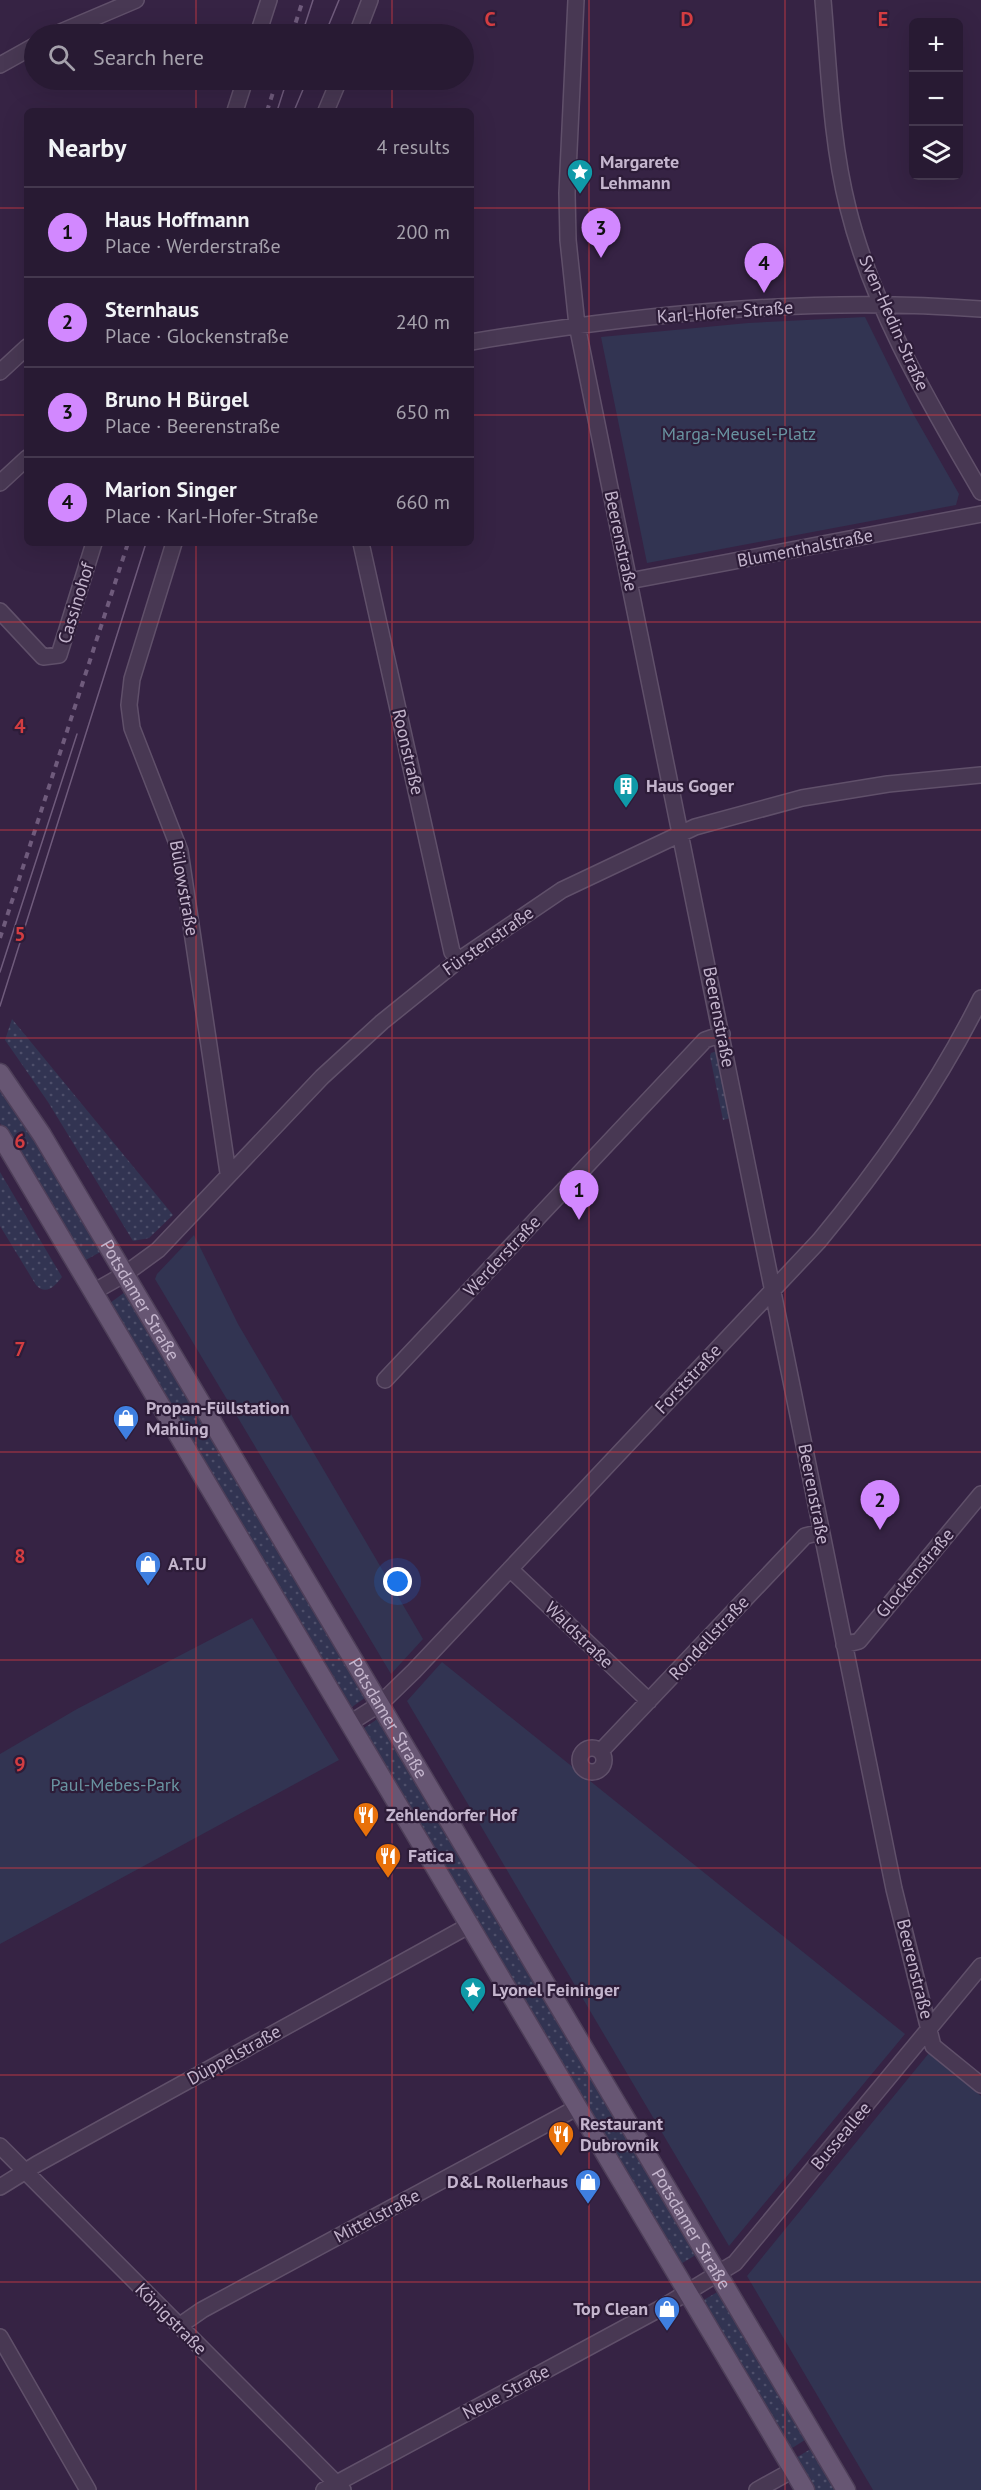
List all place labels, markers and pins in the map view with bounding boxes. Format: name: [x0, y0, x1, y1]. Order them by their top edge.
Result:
place label: Margarete Lehmann: [600, 150, 679, 194]
place icon: Margarete Lehmann: [565, 157, 595, 195]
pin: 3: [582, 208, 620, 258]
pin: 4: [744, 244, 783, 293]
building icon: Haus Goger: [611, 771, 641, 809]
place label: Haus Goger: [646, 774, 735, 797]
pin: 1: [560, 1170, 598, 1220]
place label: Propan-Füllstation Mahling: [146, 1396, 290, 1440]
shop icon: Propan-Füllstation Mahling: [111, 1403, 141, 1441]
pin: 2: [860, 1480, 900, 1530]
shop icon: A.T.U: [133, 1549, 163, 1587]
place label: A.T.U: [168, 1552, 207, 1575]
restaurant icon: Zehlendorfer Hof: [351, 1800, 381, 1838]
place label: Zehlendorfer Hof: [386, 1803, 518, 1826]
restaurant icon: Fatica: [373, 1841, 403, 1879]
place label: Fatica: [408, 1844, 454, 1867]
place icon: Lyonel Feininger: [458, 1975, 488, 2013]
place label: Lyonel Feininger: [492, 1978, 620, 2001]
place label: Restaurant Dubrovnik: [580, 2112, 664, 2156]
restaurant icon: Restaurant Dubrovnik: [546, 2119, 576, 2157]
shop icon: D&L Rollerhaus: [573, 2167, 603, 2205]
place label: D&L Rollerhaus: [447, 2170, 568, 2193]
shop icon: Top Clean: [652, 2294, 682, 2332]
place label: Top Clean: [573, 2297, 648, 2320]

